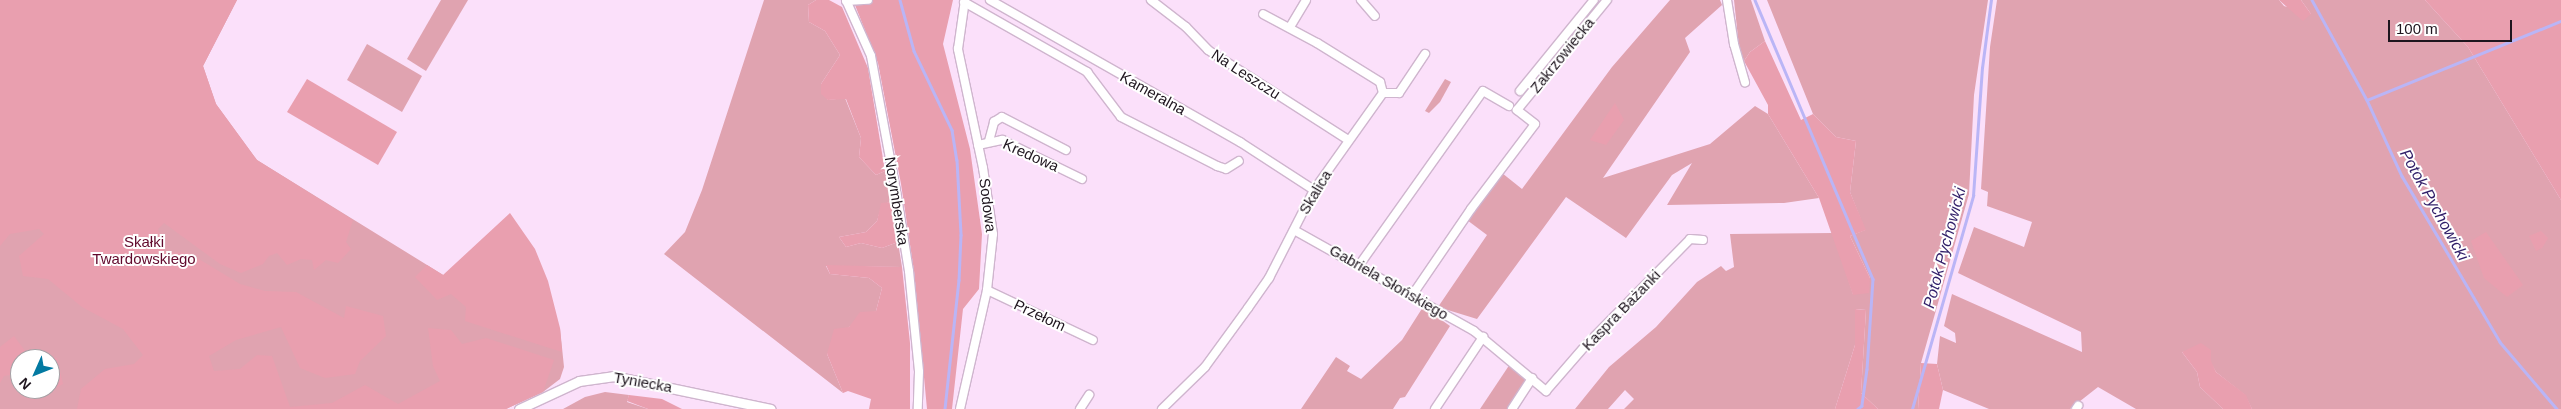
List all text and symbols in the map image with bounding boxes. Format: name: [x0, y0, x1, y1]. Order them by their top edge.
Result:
scale bar: [2391, 10, 2515, 42]
street label: Zakrzowiecka: [1526, 14, 1598, 96]
text: 100 m: [2396, 20, 2438, 37]
street label: Na Leszczu: [1208, 45, 1284, 103]
street label: Kameralna: [1117, 68, 1189, 118]
street label: Kredowa: [1000, 135, 1062, 175]
water label: Potok Pychowicki: [2395, 146, 2473, 264]
street label: Norymberska: [881, 156, 913, 246]
street label: Skalica: [1295, 167, 1335, 217]
street label: Sodowa: [976, 177, 1000, 233]
water label: Potok Pychowicki: [1920, 185, 1970, 311]
park label: Skałki Twardowskiego: [92, 232, 196, 267]
street label: Gabriela Słońskiego: [1326, 241, 1452, 323]
street label: Kaspra Bażanki: [1578, 266, 1664, 354]
street label: Przełom: [1011, 295, 1069, 335]
north arrow: [10, 349, 60, 399]
street label: Tyniecka: [612, 368, 674, 396]
text: N: [16, 375, 34, 393]

